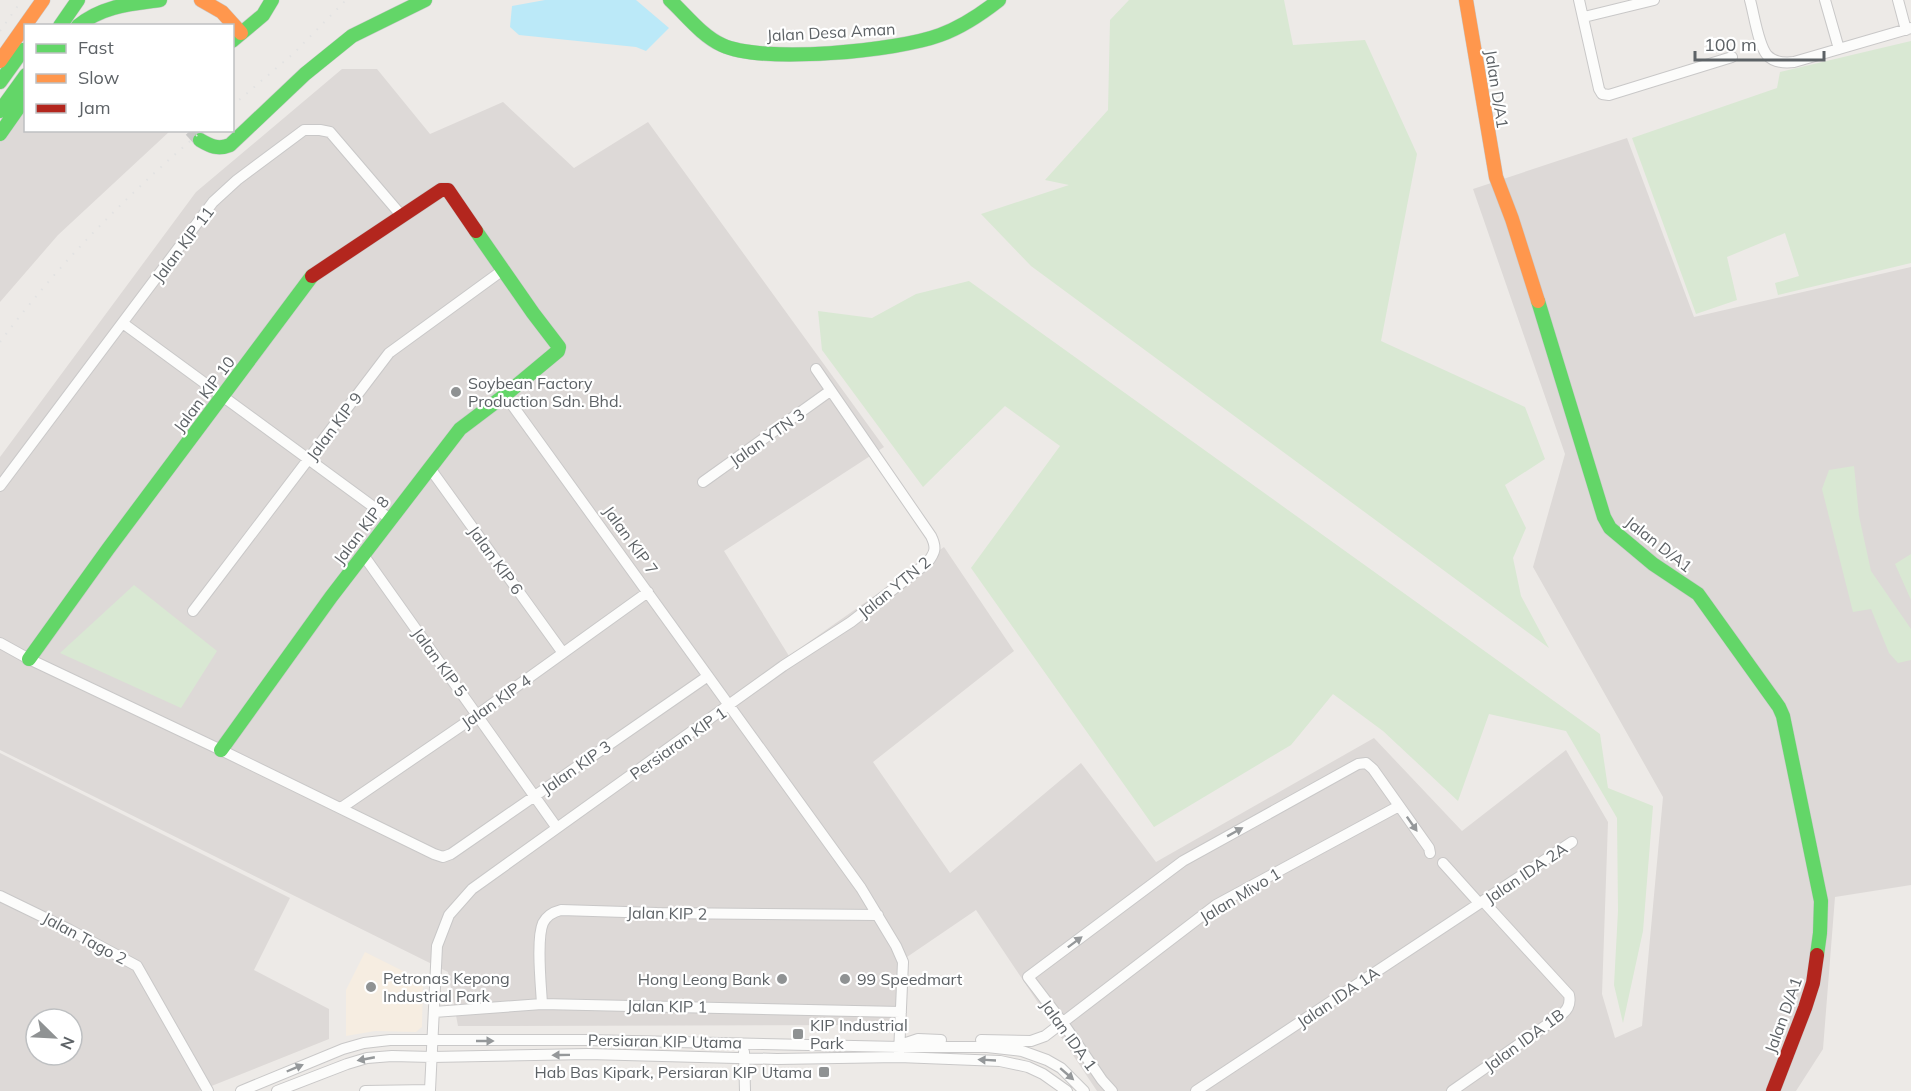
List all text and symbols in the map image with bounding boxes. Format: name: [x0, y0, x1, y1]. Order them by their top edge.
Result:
street label: Jalan Desa Aman: [766, 19, 896, 45]
legend: [24, 24, 234, 132]
scale bar: [1695, 24, 1824, 62]
text: 100 m: [1704, 33, 1757, 56]
text: Fast: [78, 36, 114, 59]
street label: Jalan D/A1: [1481, 48, 1513, 130]
text: Slow: [78, 66, 120, 89]
text: Jam: [78, 96, 111, 119]
street label: Jalan KIP 11: [148, 202, 218, 286]
street label: Jalan KIP 10: [169, 352, 239, 436]
place label: Soybean Factory Production Sdn. Bhd.: [468, 373, 622, 411]
marker: Soybean Factory Production Sdn. Bhd.: [449, 385, 463, 399]
street label: Jalan KIP 9: [302, 388, 366, 464]
street label: Jalan YTN 3: [726, 404, 808, 470]
street label: Jalan KIP 8: [329, 492, 393, 568]
street label: Jalan KIP 7: [599, 502, 663, 578]
street label: Jalan D/A1: [1622, 512, 1696, 576]
street label: Jalan KIP 6: [464, 522, 528, 598]
street label: Jalan YTN 2: [854, 552, 934, 622]
street label: Jalan KIP 5: [408, 624, 472, 700]
street label: Jalan KIP 4: [457, 670, 535, 732]
street label: Persiaran KIP 1: [626, 702, 730, 784]
street label: Jalan KIP 3: [537, 736, 615, 798]
one-way arrow: [1406, 816, 1417, 832]
one-way arrow: [1227, 827, 1244, 837]
street label: Jalan IDA 2A: [1481, 838, 1571, 908]
street label: Jalan Mivo 1: [1196, 863, 1284, 927]
street label: Jalan KIP 2: [627, 902, 707, 924]
street label: Jalan Tago 2: [39, 907, 131, 969]
one-way arrow: [1067, 937, 1082, 949]
street label: Jalan IDA 1A: [1293, 962, 1383, 1032]
place label: Petronas Kepong Industrial Park: [383, 968, 510, 1006]
place label: Hong Leong Bank: [638, 969, 771, 989]
place label: 99 Speedmart: [857, 969, 963, 989]
marker: Hong Leong Bank: [775, 972, 789, 986]
marker: 99 Speedmart: [838, 972, 852, 986]
street label: Jalan D/A1: [1760, 974, 1806, 1056]
marker: Petronas Kepong Industrial Park: [364, 980, 378, 994]
street label: Jalan KIP 1: [627, 995, 707, 1017]
street label: Jalan IDA 1: [1036, 995, 1102, 1075]
street label: Jalan IDA 1B: [1480, 1004, 1568, 1076]
north arrow: [24, 1007, 84, 1067]
place label: KIP Industrial Park: [810, 1015, 908, 1053]
marker: KIP Industrial Park: [791, 1027, 805, 1041]
street label: Persiaran KIP Utama: [588, 1030, 742, 1052]
text: N: [56, 1034, 79, 1053]
one-way arrow: [476, 1036, 495, 1046]
one-way arrow: [551, 1050, 570, 1060]
one-way arrow: [356, 1055, 375, 1064]
one-way arrow: [977, 1056, 996, 1065]
place label: Hab Bas Kipark, Persiaran KIP Utama: [534, 1062, 812, 1082]
one-way arrow: [286, 1063, 304, 1072]
marker: Hab Bas Kipark, Persiaran KIP Utama: [817, 1065, 831, 1079]
one-way arrow: [1059, 1067, 1074, 1080]

